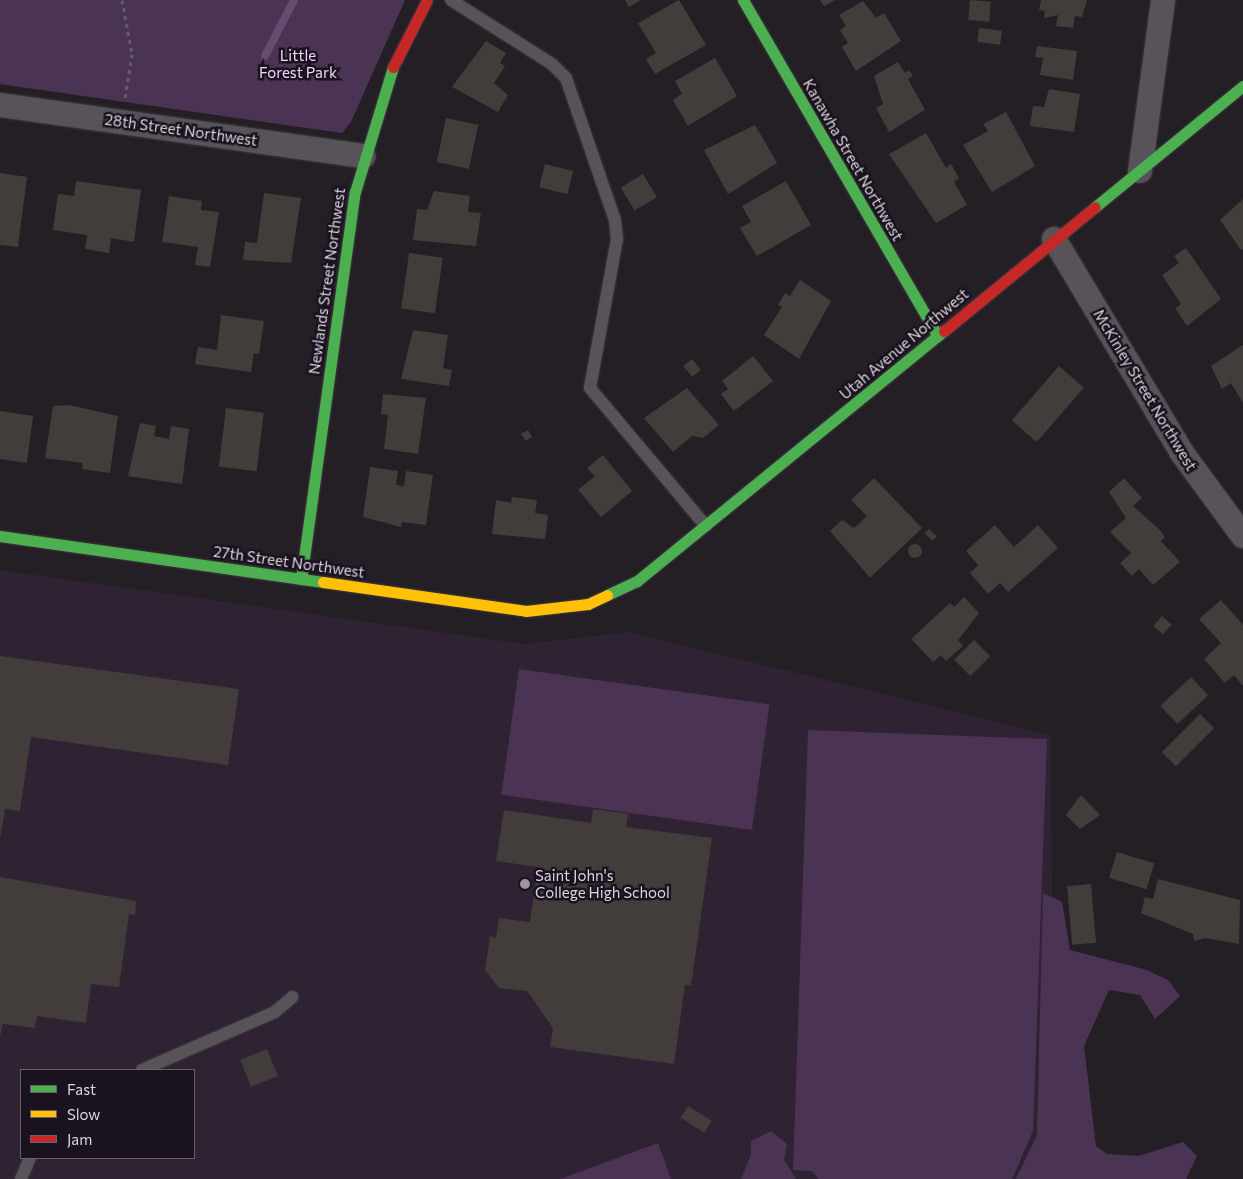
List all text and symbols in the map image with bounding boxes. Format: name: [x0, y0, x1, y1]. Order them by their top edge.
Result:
park label: Little Forest Park: [259, 46, 337, 81]
street label: Kanawha Street Northwest: [799, 76, 907, 244]
street label: 28th Street Northwest: [104, 110, 258, 150]
street label: Newlands Street Northwest: [305, 186, 349, 376]
street label: Utah Avenue Northwest: [836, 285, 972, 403]
street label: McKinley Street Northwest: [1090, 306, 1200, 474]
street label: 27th Street Northwest: [212, 542, 366, 582]
place label: Saint John's College High School: [535, 866, 670, 901]
marker: Saint John's College High School: [519, 878, 531, 890]
legend: [20, 1069, 195, 1159]
text: Fast: [67, 1080, 96, 1098]
text: Slow: [67, 1105, 100, 1123]
text: Jam: [67, 1130, 92, 1148]

